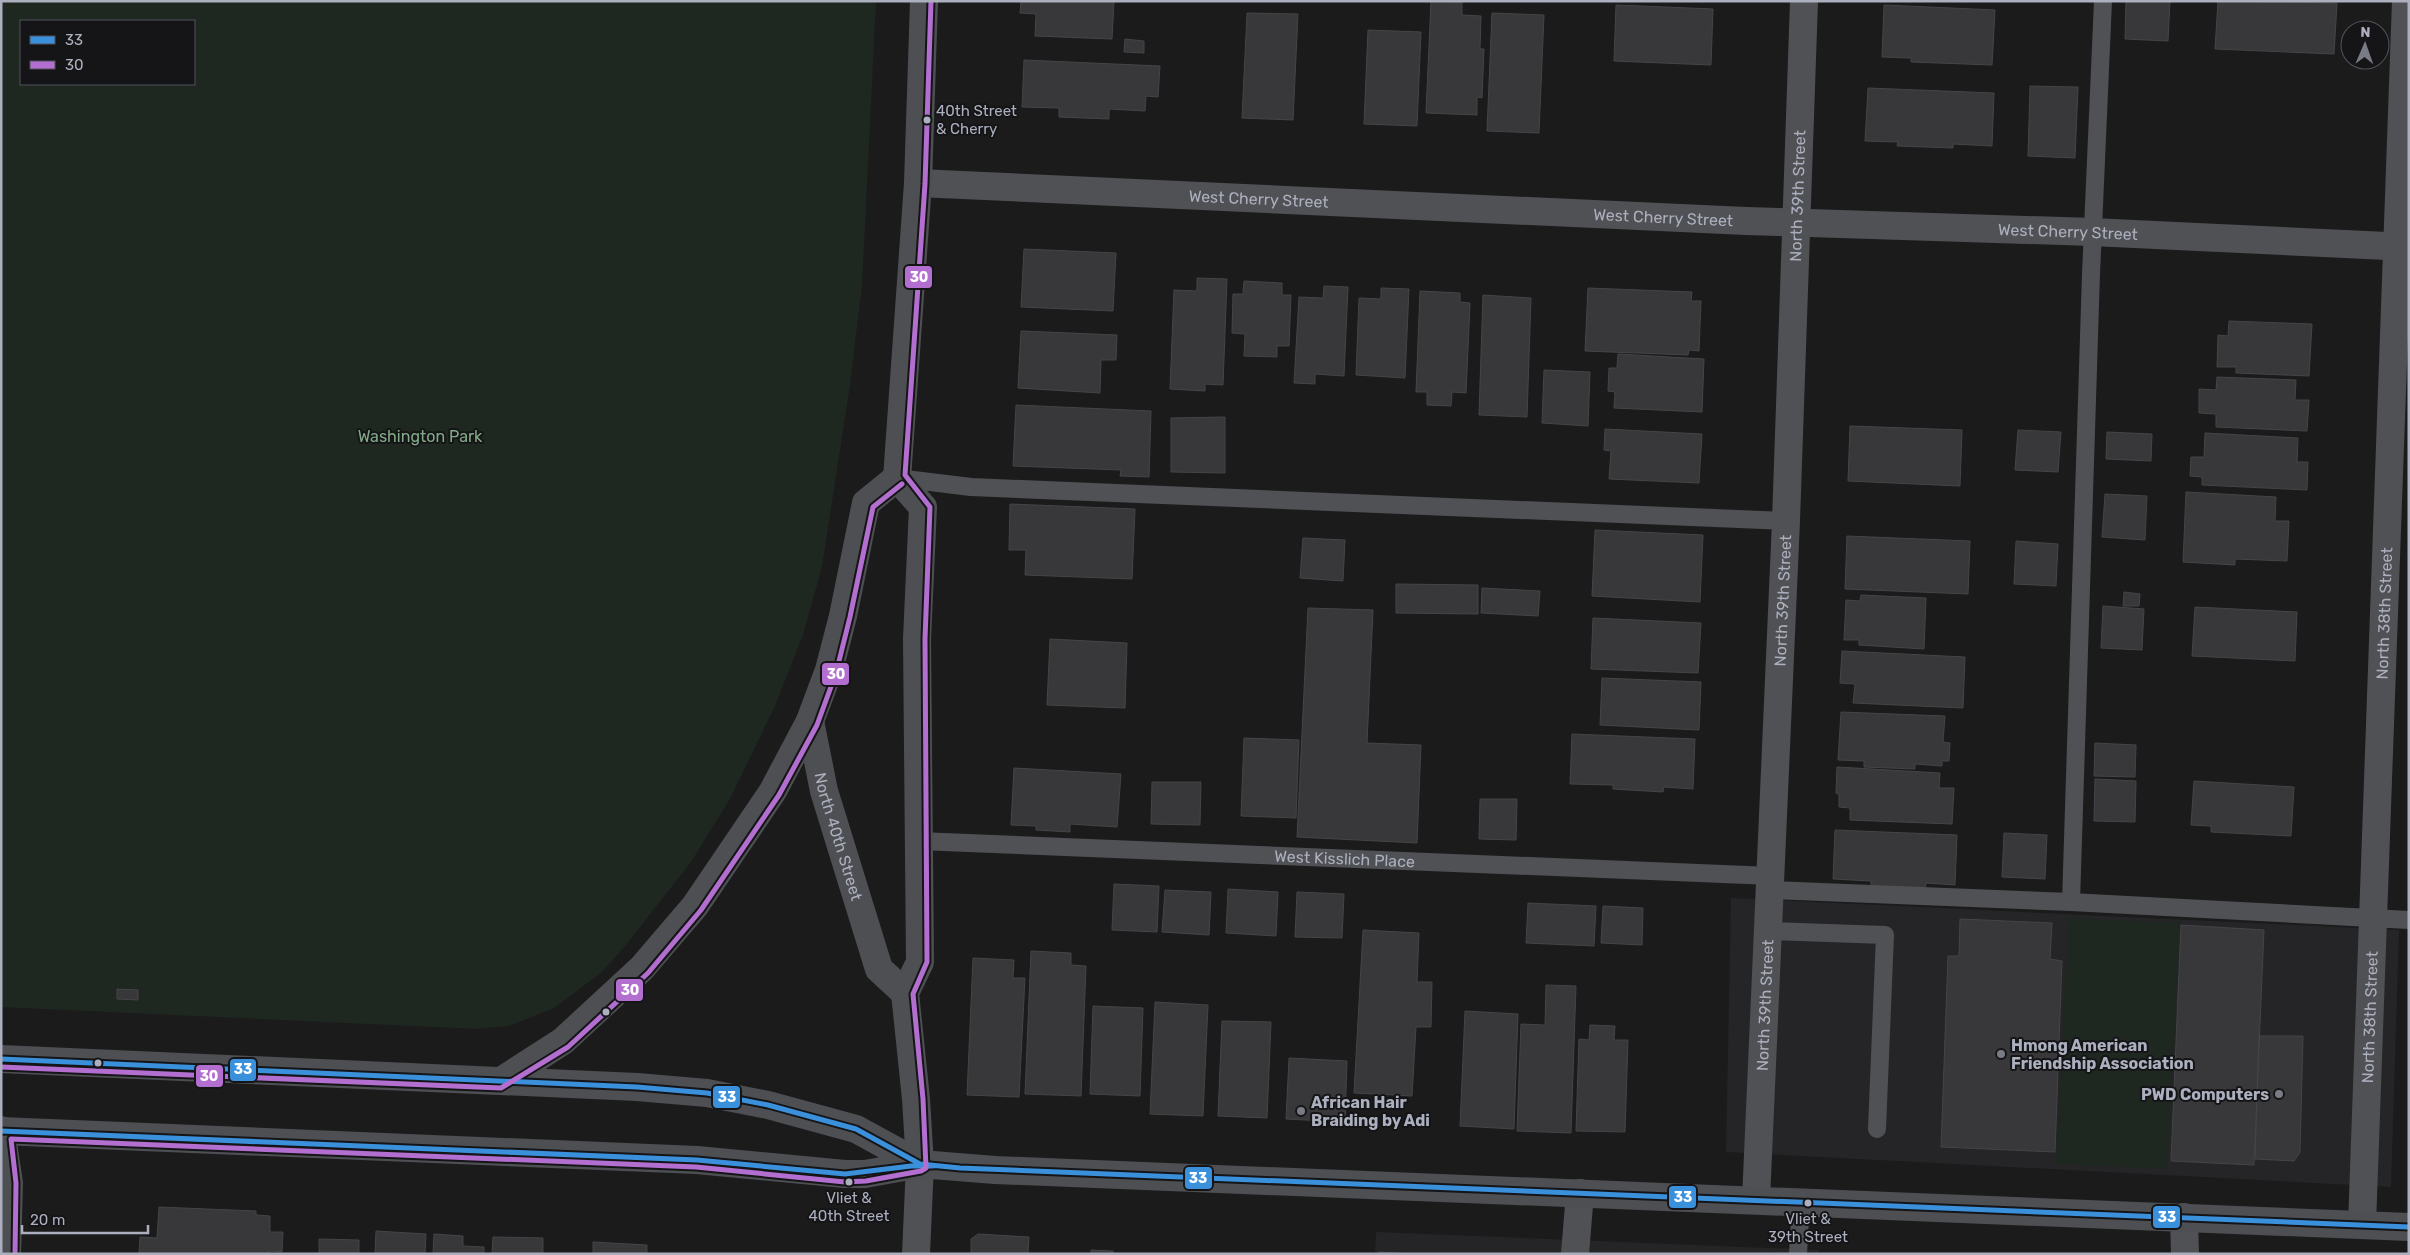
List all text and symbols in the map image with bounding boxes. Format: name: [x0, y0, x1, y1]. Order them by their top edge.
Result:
legend: [20, 20, 195, 85]
north arrow: [2340, 20, 2390, 70]
text: N: [2360, 24, 2371, 41]
text: 33: [65, 31, 83, 49]
text: 30: [65, 56, 84, 74]
place label: 40th Street & Cherry: [936, 102, 1017, 138]
marker: 40th Street & Cherry: [922, 115, 932, 125]
street label: North 39th Street: [1785, 130, 1809, 262]
street label: West Cherry Street: [1188, 186, 1329, 211]
street label: West Cherry Street: [1593, 205, 1734, 230]
street label: West Cherry Street: [1998, 220, 2138, 244]
line badge: 30: [904, 265, 933, 289]
text: 30: [910, 269, 928, 286]
park label: Washington Park: [358, 427, 483, 446]
street label: North 39th Street: [1770, 534, 1795, 667]
street label: North 38th Street: [2372, 547, 2396, 680]
line badge: 30: [821, 662, 850, 686]
text: 30: [827, 666, 845, 683]
street label: North 40th Street: [811, 771, 867, 903]
street label: West Kisslich Place: [1274, 846, 1415, 871]
street label: North 39th Street: [1752, 939, 1777, 1071]
street label: North 38th Street: [2358, 951, 2381, 1084]
line badge: 30: [615, 978, 644, 1002]
text: 30: [621, 982, 639, 999]
unlabelled marker: [601, 1007, 611, 1017]
place label: Hmong American Friendship Association: [2011, 1036, 2194, 1073]
marker: Hmong American Friendship Association: [1995, 1048, 2007, 1060]
unlabelled marker: [93, 1058, 103, 1068]
line badge: 33: [229, 1058, 257, 1082]
text: 33: [234, 1061, 252, 1078]
line badge: 30: [195, 1064, 224, 1088]
text: 30: [200, 1068, 218, 1085]
line badge: 33: [712, 1085, 741, 1109]
place label: PWD Computers: [2141, 1085, 2269, 1104]
marker: PWD Computers: [2273, 1088, 2285, 1100]
text: 33: [718, 1089, 736, 1106]
place label: African Hair Braiding by Adi: [1311, 1093, 1430, 1130]
marker: African Hair Braiding by Adi: [1295, 1105, 1307, 1117]
line badge: 33: [1184, 1166, 1213, 1190]
text: 33: [1189, 1170, 1207, 1187]
marker: Vliet & 40th Street: [844, 1177, 854, 1187]
line badge: 33: [1668, 1185, 1697, 1209]
place label: Vliet & 40th Street: [809, 1189, 890, 1225]
text: 33: [1674, 1189, 1692, 1206]
marker: Vliet & 39th Street: [1803, 1198, 1813, 1208]
scale bar: [22, 1202, 149, 1234]
line badge: 33: [2152, 1205, 2181, 1229]
text: 33: [2158, 1209, 2176, 1226]
place label: Vliet & 39th Street: [1768, 1210, 1848, 1246]
text: 20 m: [30, 1211, 65, 1229]

